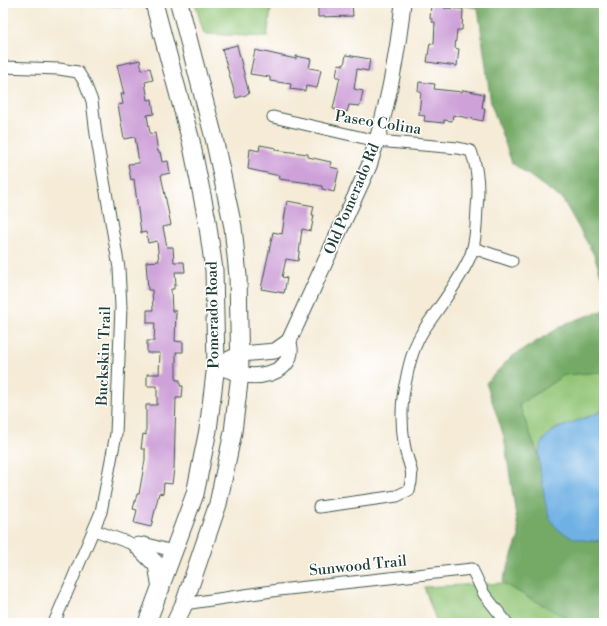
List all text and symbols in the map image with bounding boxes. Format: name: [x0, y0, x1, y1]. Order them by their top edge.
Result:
street label: Paseo Colina: [333, 107, 423, 139]
street label: Old Pomerado Rd: [320, 140, 384, 258]
street label: Pomerado Road: [203, 261, 223, 369]
street label: Buckskin Trail: [93, 305, 115, 407]
street label: Sunwood Trail: [308, 551, 408, 581]

